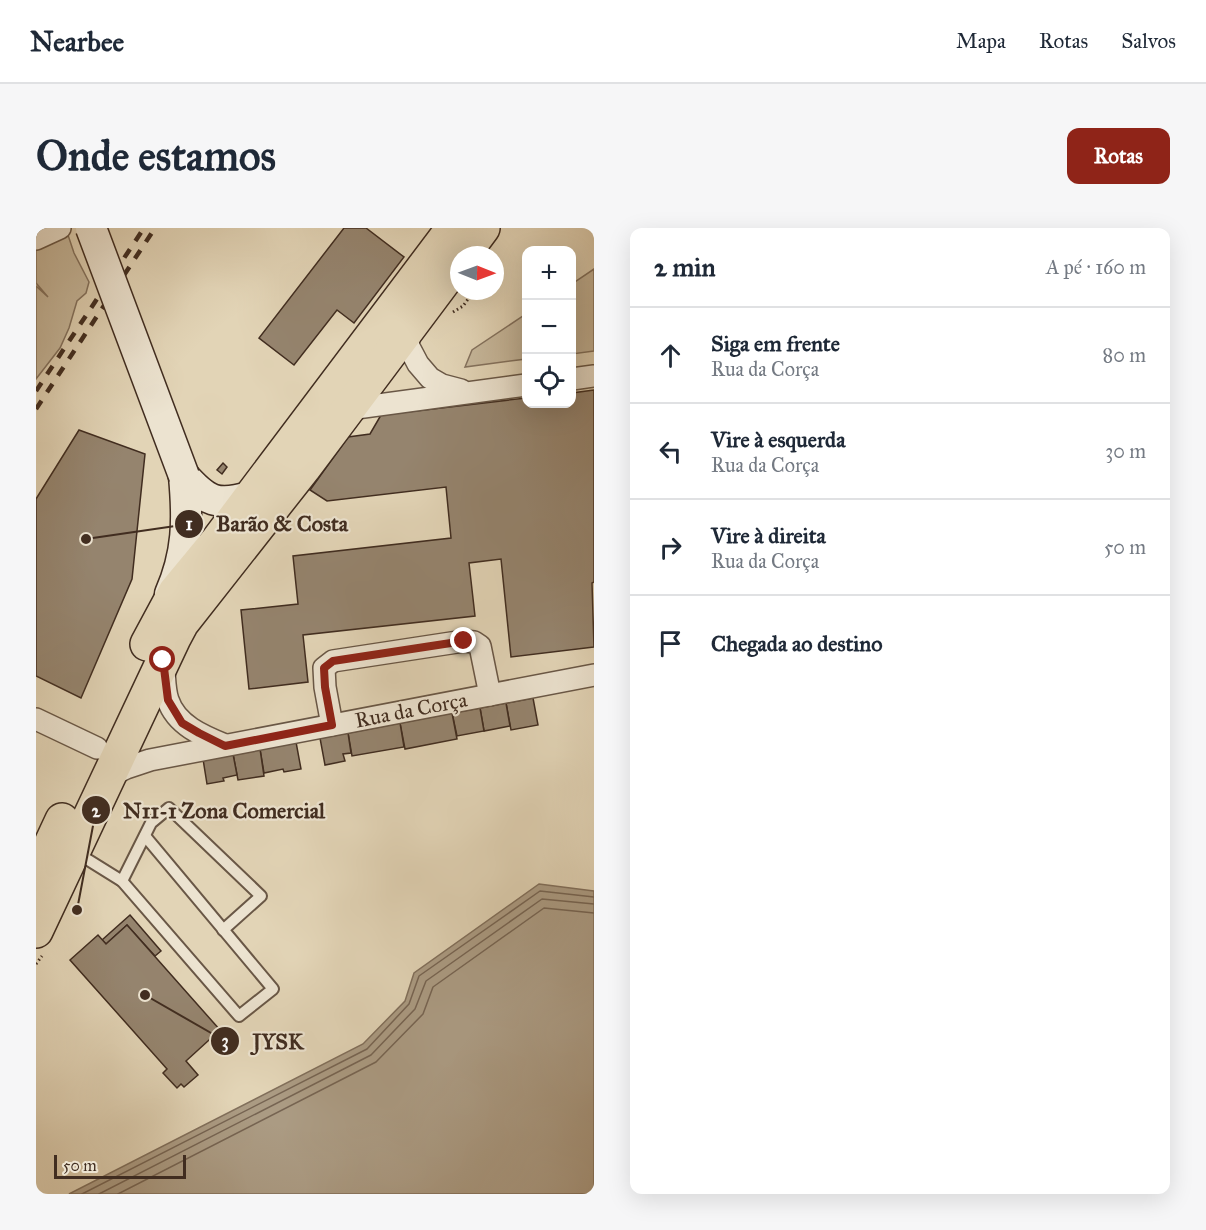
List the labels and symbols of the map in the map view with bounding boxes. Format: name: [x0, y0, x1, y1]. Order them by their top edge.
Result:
north arrow: [450, 246, 504, 300]
callout: Barão & Costa: [174, 504, 361, 544]
text: Barão & Costa: [216, 510, 349, 537]
text: 1: [185, 513, 193, 535]
route end: [450, 627, 476, 653]
route start: [149, 646, 175, 672]
street label: Rua da Corça: [353, 686, 469, 734]
callout: N11-1 Zona Comercial: [81, 790, 337, 830]
text: N11-1 Zona Comercial: [123, 797, 326, 824]
text: 2: [92, 800, 102, 822]
callout: JYSK: [210, 1021, 316, 1061]
text: JYSK: [249, 1028, 305, 1056]
text: 3: [221, 1030, 229, 1053]
scale bar: [54, 1152, 186, 1180]

